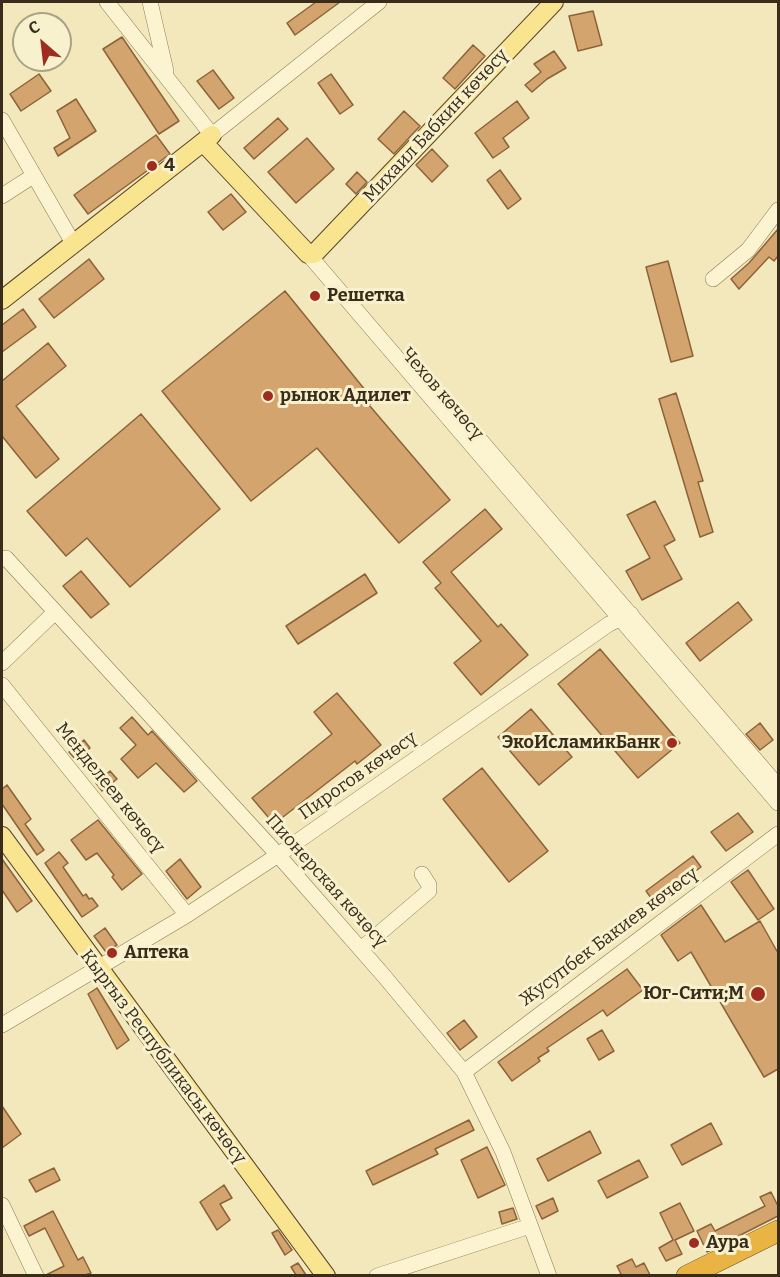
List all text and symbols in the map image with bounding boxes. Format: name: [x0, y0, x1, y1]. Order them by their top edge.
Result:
north arrow: [12, 12, 72, 72]
text: С: [25, 17, 43, 38]
street label: Михаил Бабкин көчөсү: [359, 45, 513, 207]
place label: 4: [164, 155, 175, 177]
marker: 4: [145, 159, 159, 173]
place label: Решетка: [327, 285, 405, 307]
marker: Решетка: [308, 289, 322, 303]
street label: Чехов көчөсү: [396, 344, 488, 444]
place label: рынок Адилет: [280, 385, 411, 407]
marker: рынок Адилет: [261, 389, 275, 403]
street label: Менделеев көчөсү: [51, 718, 169, 858]
street label: Пирогов көчөсү: [295, 727, 421, 825]
place label: ЭкоИсламикБанк: [502, 732, 660, 754]
marker: ЭкоИсламикБанк: [665, 736, 679, 750]
street label: Пионерская көчөсү: [261, 810, 391, 952]
street label: Жусупбек Бакиев көчөсү: [516, 863, 702, 1011]
place label: Аптека: [124, 942, 189, 964]
street label: Кыргыз Республикасы көчөсү: [75, 946, 251, 1168]
marker: Аптека: [105, 946, 119, 960]
place label: Юг-Сити;M: [643, 983, 744, 1005]
marker: Юг-Сити;M: [749, 985, 767, 1003]
place label: Аура: [706, 1232, 749, 1254]
marker: Аура: [687, 1236, 701, 1250]

